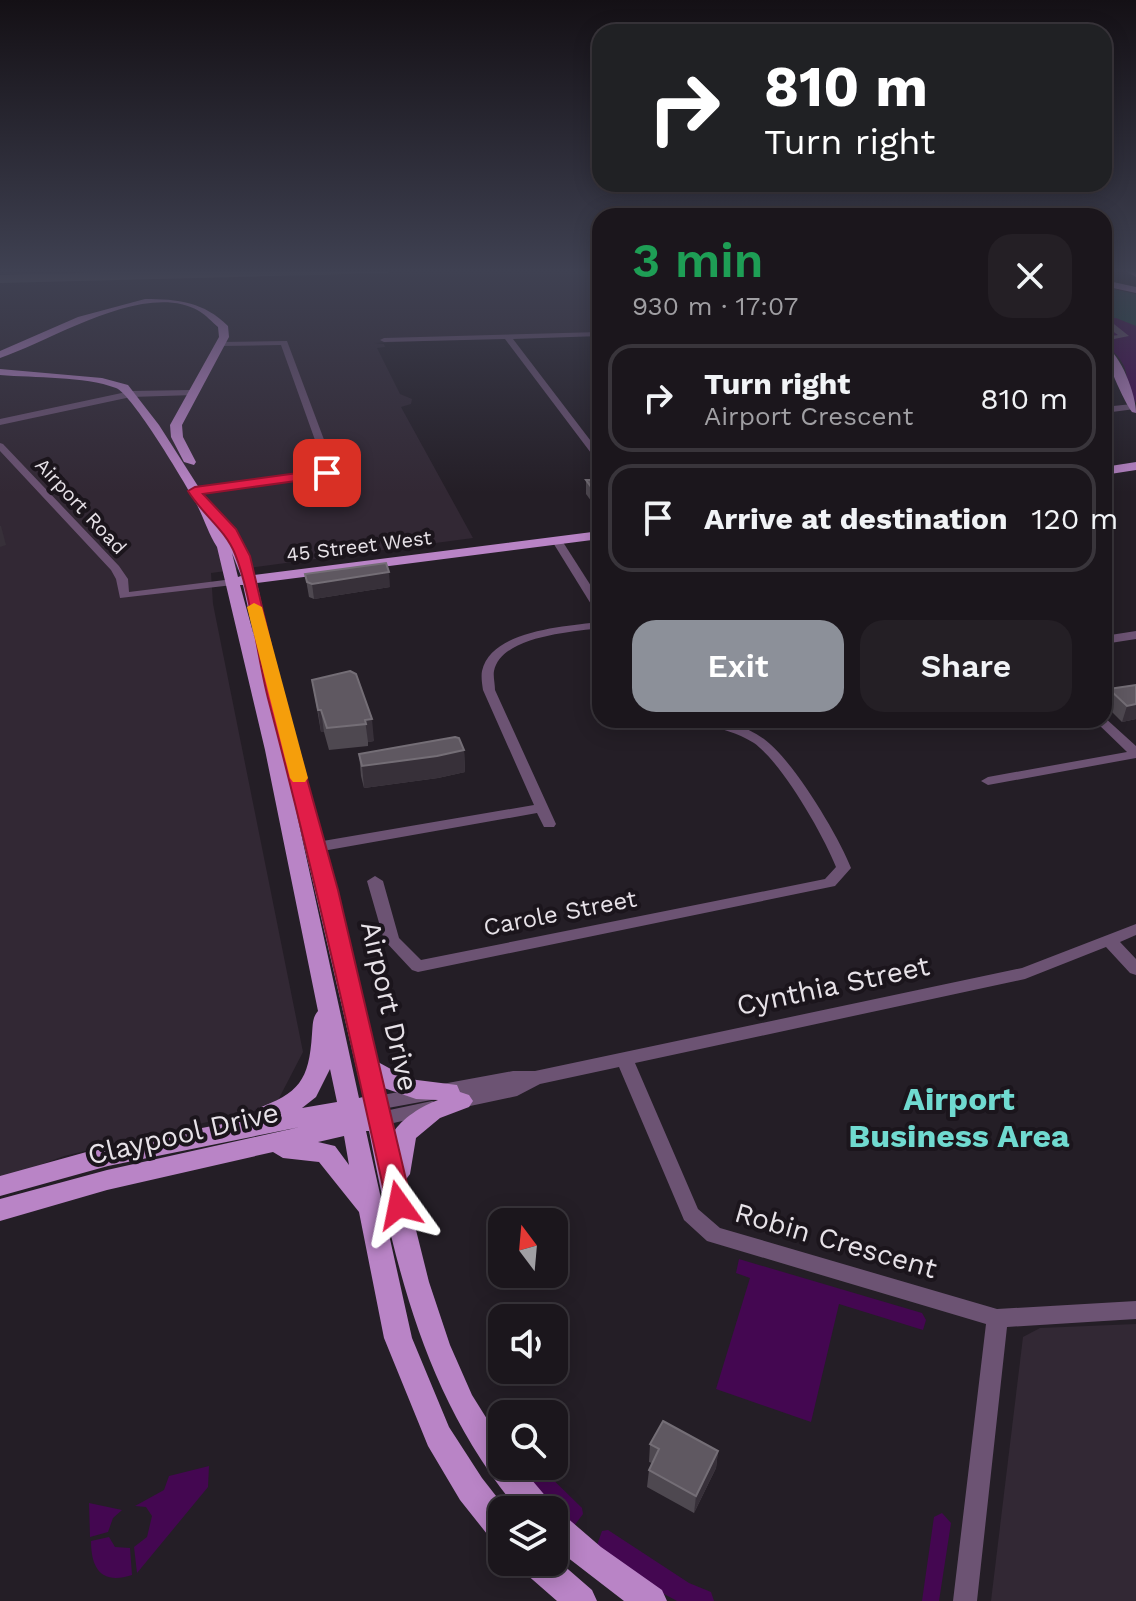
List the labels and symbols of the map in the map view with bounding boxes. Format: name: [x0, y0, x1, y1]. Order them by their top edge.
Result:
pin: [293, 439, 361, 507]
street label: Airport Road: [30, 453, 132, 559]
street label: 45 Street West: [285, 525, 434, 567]
street label: Carole Street: [481, 884, 639, 942]
street label: Airport Drive: [354, 918, 425, 1094]
street label: Cynthia Street: [734, 949, 933, 1022]
district label: Airport Business Area: [848, 1080, 1070, 1155]
street label: Claypool Drive: [84, 1095, 282, 1172]
position arrow: [357, 1163, 441, 1247]
street label: Robin Crescent: [731, 1196, 941, 1285]
north arrow: [488, 1208, 568, 1288]

